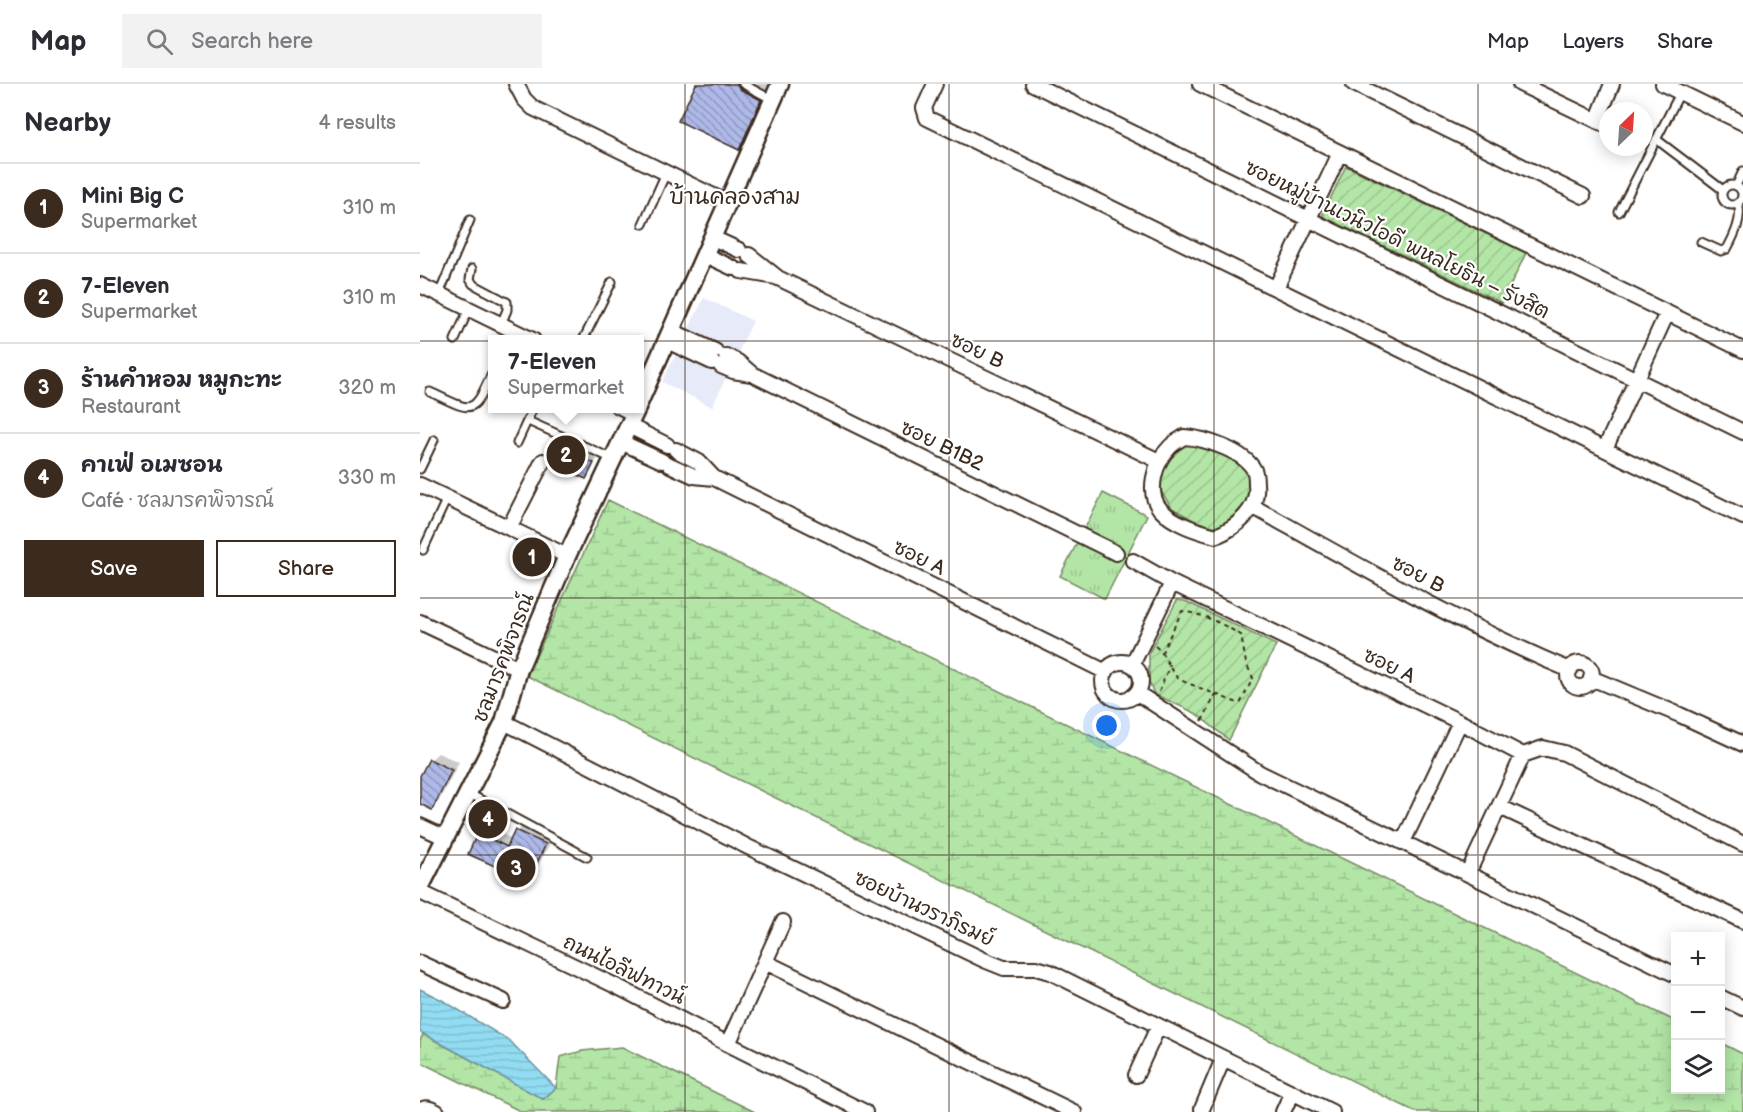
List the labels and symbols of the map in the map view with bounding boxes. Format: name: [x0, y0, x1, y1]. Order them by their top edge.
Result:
north arrow: [1599, 102, 1653, 156]
street label: ซอยหมู่บ้านเวนิวไอดี พหลโยธิน – รังสิต: [1240, 154, 1554, 327]
district label: บ้านคลองสาม: [670, 182, 800, 211]
street label: ซอย B: [946, 328, 1008, 374]
street label: ซอย B1B2: [896, 416, 988, 477]
pin: 2: [546, 432, 586, 478]
pin: 1: [512, 534, 552, 580]
street label: ซอย A: [889, 535, 950, 581]
street label: ซอย B: [1387, 551, 1449, 599]
street label: ชลมารคพิจารณ์: [466, 589, 540, 726]
street label: ซอย A: [1359, 643, 1420, 689]
your location: [1092, 711, 1121, 740]
pin: 4: [468, 796, 508, 842]
pin: 3: [496, 846, 536, 890]
street label: ซอยบ้านวราภิรมย์: [850, 864, 999, 952]
street label: ถนนไอลีฟทาวน์: [559, 928, 690, 1010]

